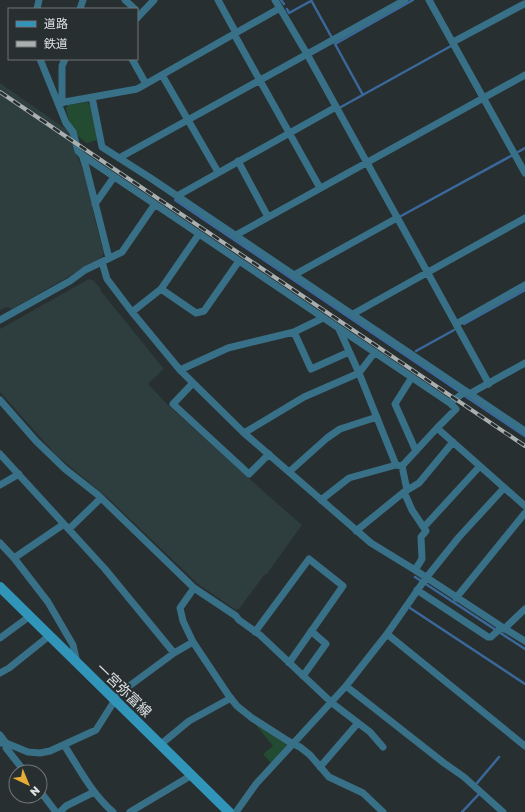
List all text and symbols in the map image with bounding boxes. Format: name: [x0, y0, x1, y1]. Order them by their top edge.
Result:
legend: [8, 8, 138, 60]
text: 道路: [44, 16, 68, 31]
text: 鉄道: [44, 36, 68, 51]
street label: 一宮弥富線: [93, 659, 155, 720]
north arrow: [8, 764, 48, 804]
text: N: [28, 784, 43, 799]

